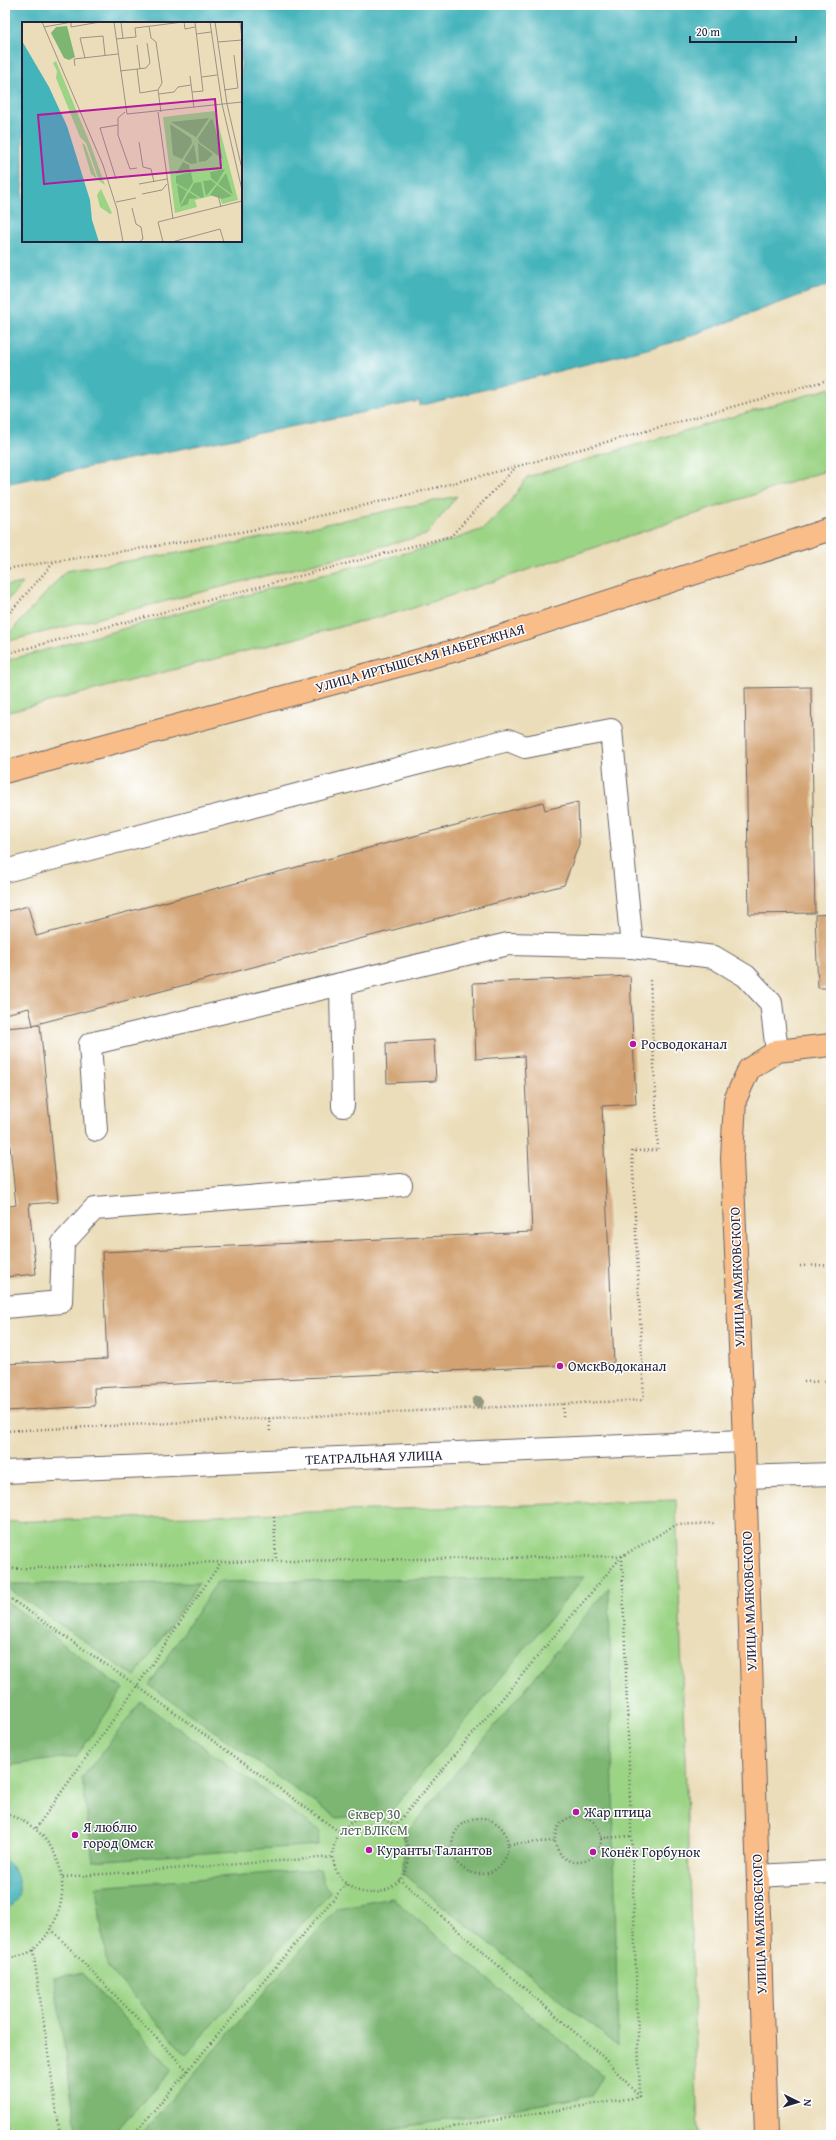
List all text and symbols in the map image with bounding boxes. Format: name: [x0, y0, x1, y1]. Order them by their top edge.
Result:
scale bar: [690, 18, 796, 44]
inset map: [22, 22, 242, 242]
text: 20 m: [696, 23, 720, 40]
street label: УЛИЦА ИРТЫШСКАЯ НАБЕРЕЖНАЯ: [313, 619, 527, 697]
place label: Росводоканал: [641, 1034, 727, 1054]
marker: Росводоканал: [628, 1039, 638, 1049]
street label: УЛИЦА МАЯКОВСКОГО: [725, 1207, 749, 1347]
place label: ОмскВодоканал: [568, 1356, 667, 1376]
marker: ОмскВодоканал: [555, 1361, 565, 1371]
street label: ТЕАТРАЛЬНАЯ УЛИЦА: [305, 1445, 444, 1469]
street label: УЛИЦА МАЯКОВСКОГО: [737, 1531, 761, 1671]
place label: Жар птица: [583, 1802, 652, 1822]
park label: Сквер 30 лет ВЛКСМ: [340, 1804, 408, 1840]
marker: Жар птица: [571, 1807, 581, 1817]
place label: Я люблю город Омск: [82, 1817, 154, 1853]
marker: Я люблю город Омск: [70, 1830, 80, 1840]
place label: Куранты Талантов: [377, 1840, 493, 1860]
place label: Конёк Горбунок: [601, 1842, 701, 1862]
marker: Куранты Талантов: [364, 1845, 374, 1855]
marker: Конёк Горбунок: [588, 1847, 598, 1857]
street label: УЛИЦА МАЯКОВСКОГО: [747, 1854, 771, 1994]
north arrow: [778, 2082, 818, 2122]
text: N: [800, 2099, 816, 2108]

